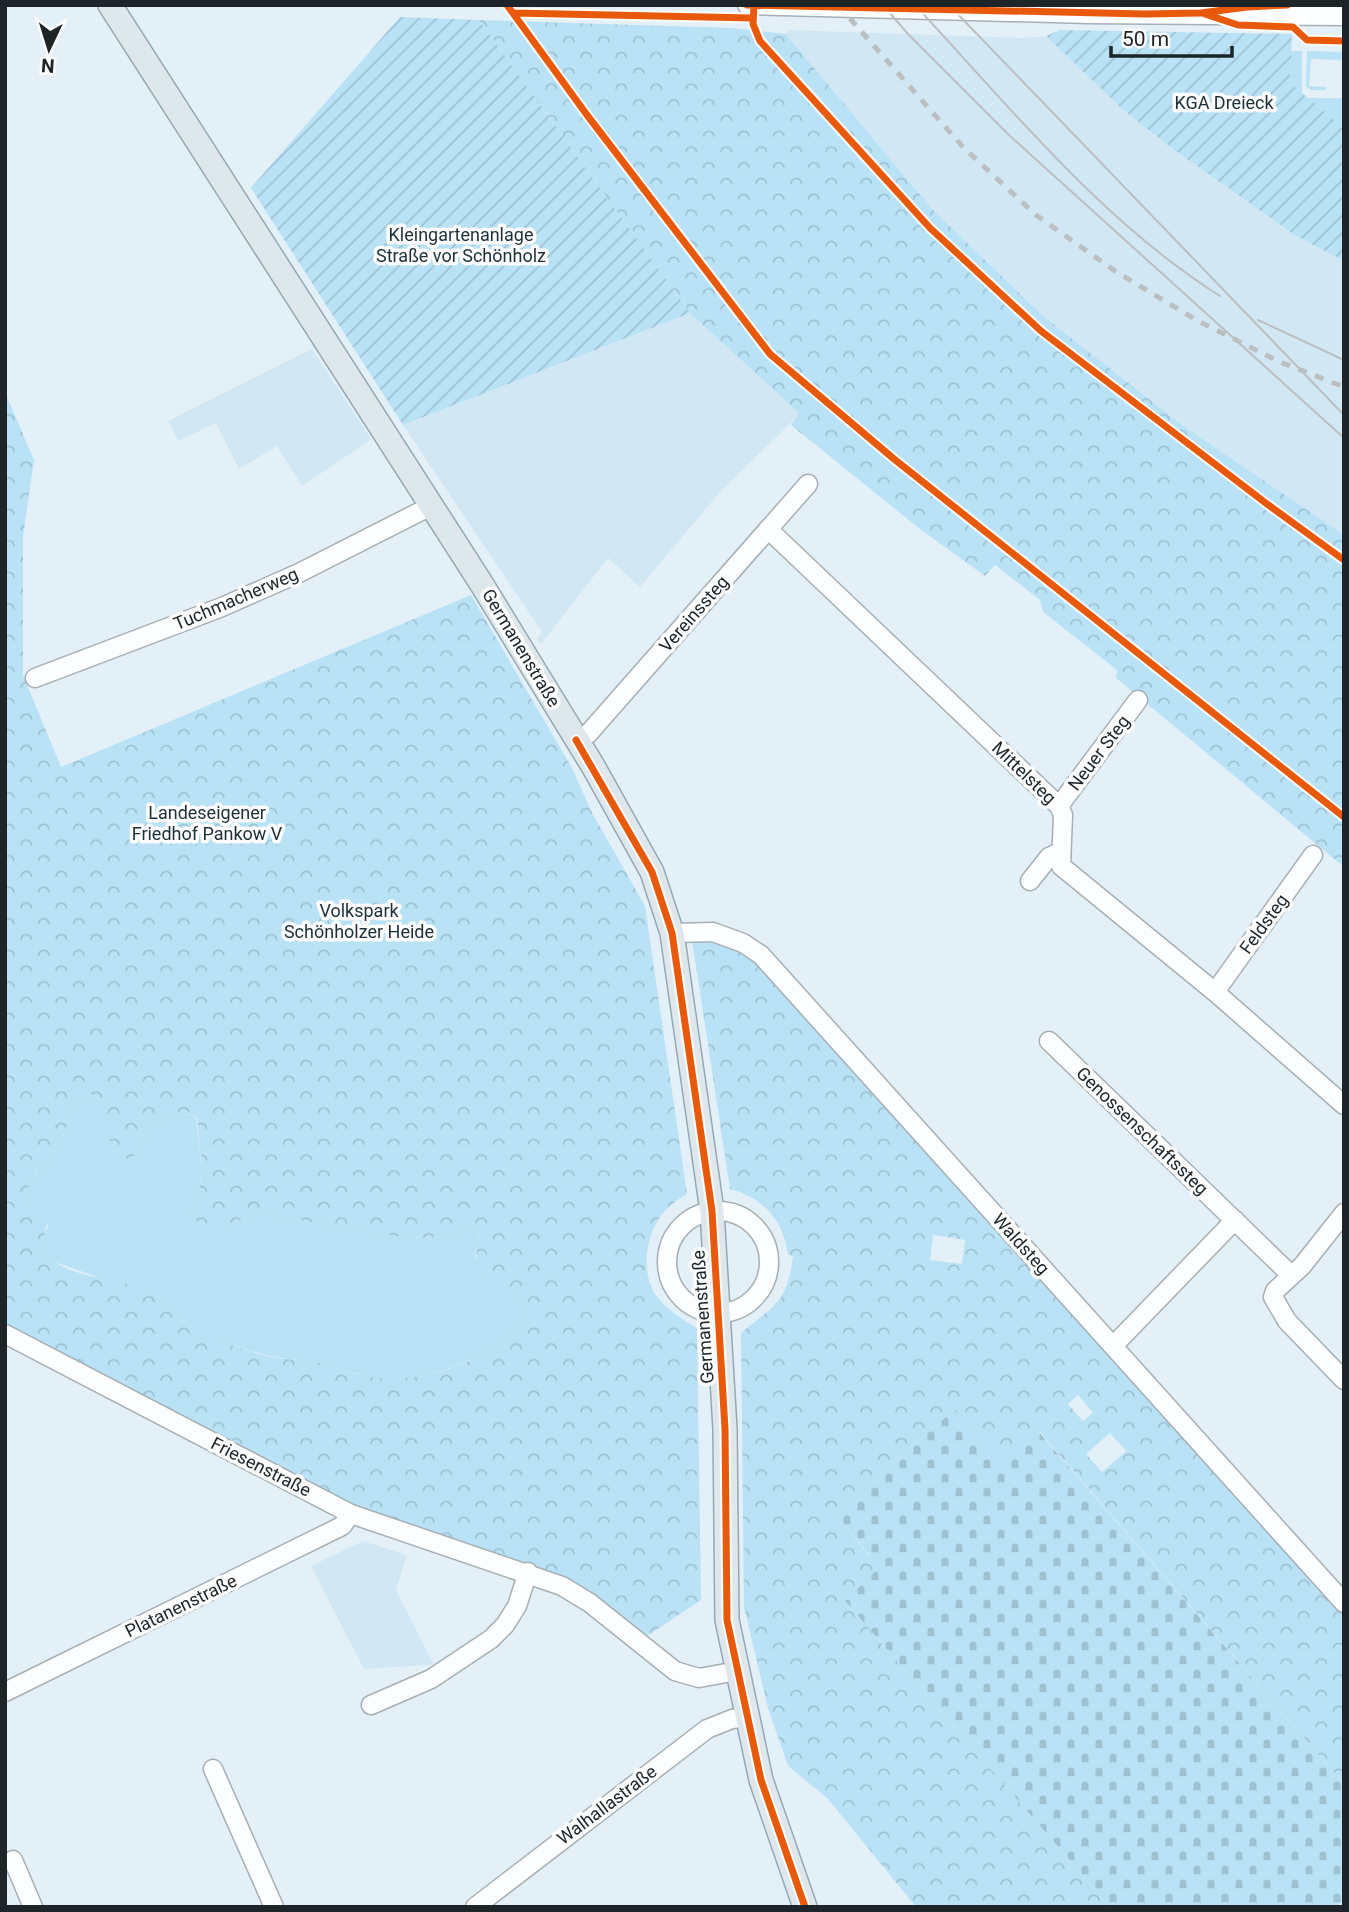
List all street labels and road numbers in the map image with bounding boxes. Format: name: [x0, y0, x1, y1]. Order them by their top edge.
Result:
street label: Tuchmacherweg: [170, 563, 301, 634]
street label: Vereinssteg: [655, 571, 733, 656]
street label: Germanenstraße: [478, 585, 565, 711]
street label: Neuer Steg: [1064, 711, 1134, 794]
street label: Mittelsteg: [988, 737, 1061, 808]
street label: Feldsteg: [1235, 890, 1292, 958]
street label: Genossenschaftssteg: [1072, 1062, 1212, 1199]
street label: Waldsteg: [989, 1209, 1054, 1279]
street label: Germanenstraße: [687, 1250, 718, 1385]
street label: Friesenstraße: [208, 1432, 315, 1501]
street label: Platanenstraße: [122, 1569, 240, 1642]
street label: Walhallastraße: [553, 1760, 661, 1849]

